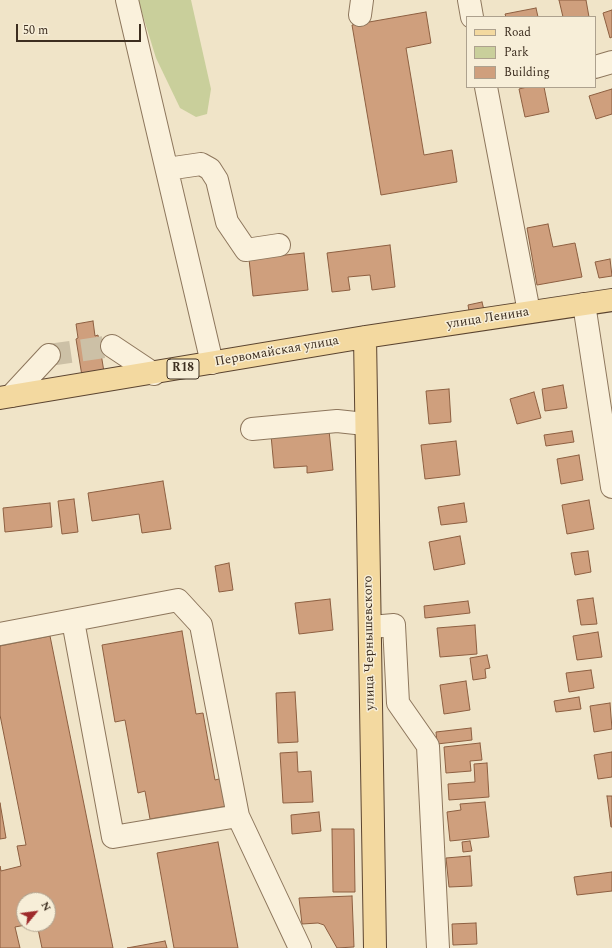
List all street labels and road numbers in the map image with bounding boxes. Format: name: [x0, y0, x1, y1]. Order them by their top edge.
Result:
street label: улица Ленина: [446, 305, 530, 333]
street label: Первомайская улица: [214, 333, 340, 371]
road number: R18: [167, 359, 199, 379]
street label: улица Чернышевского: [361, 575, 379, 711]

